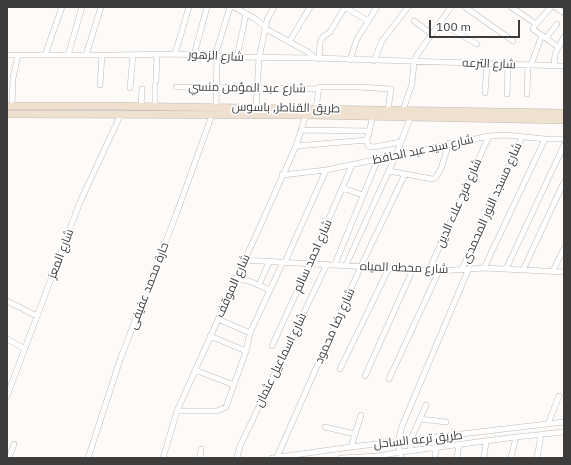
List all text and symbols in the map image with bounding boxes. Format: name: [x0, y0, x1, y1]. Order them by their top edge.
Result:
scale bar: [431, 12, 522, 38]
text: 100 m: [436, 19, 471, 34]
street label: شارع الزهور: [188, 47, 244, 65]
street label: شارع الترعه: [462, 56, 516, 72]
street label: شارع عبد المؤمن منسي: [188, 80, 306, 96]
street label: طريق القناطر, باسوس: [232, 100, 340, 116]
street label: شارع سيد عبد الحافظ: [371, 132, 475, 168]
street label: شارع مسجد النور المحمدى: [459, 140, 525, 266]
street label: شارع فرج علاء الدين: [433, 156, 485, 250]
street label: شارع احمد سالم: [291, 217, 335, 295]
street label: شارع المعز: [45, 227, 77, 281]
street label: حارة محمد عفيفى: [126, 240, 172, 332]
street label: شارع الموقف: [213, 252, 253, 320]
street label: شارع محطه المياه: [360, 259, 448, 277]
street label: شارع رضا محمود: [312, 286, 358, 366]
street label: شارع اسماعيل عثمان: [252, 311, 310, 409]
street label: طريق ترعه الساحل: [373, 428, 463, 452]

